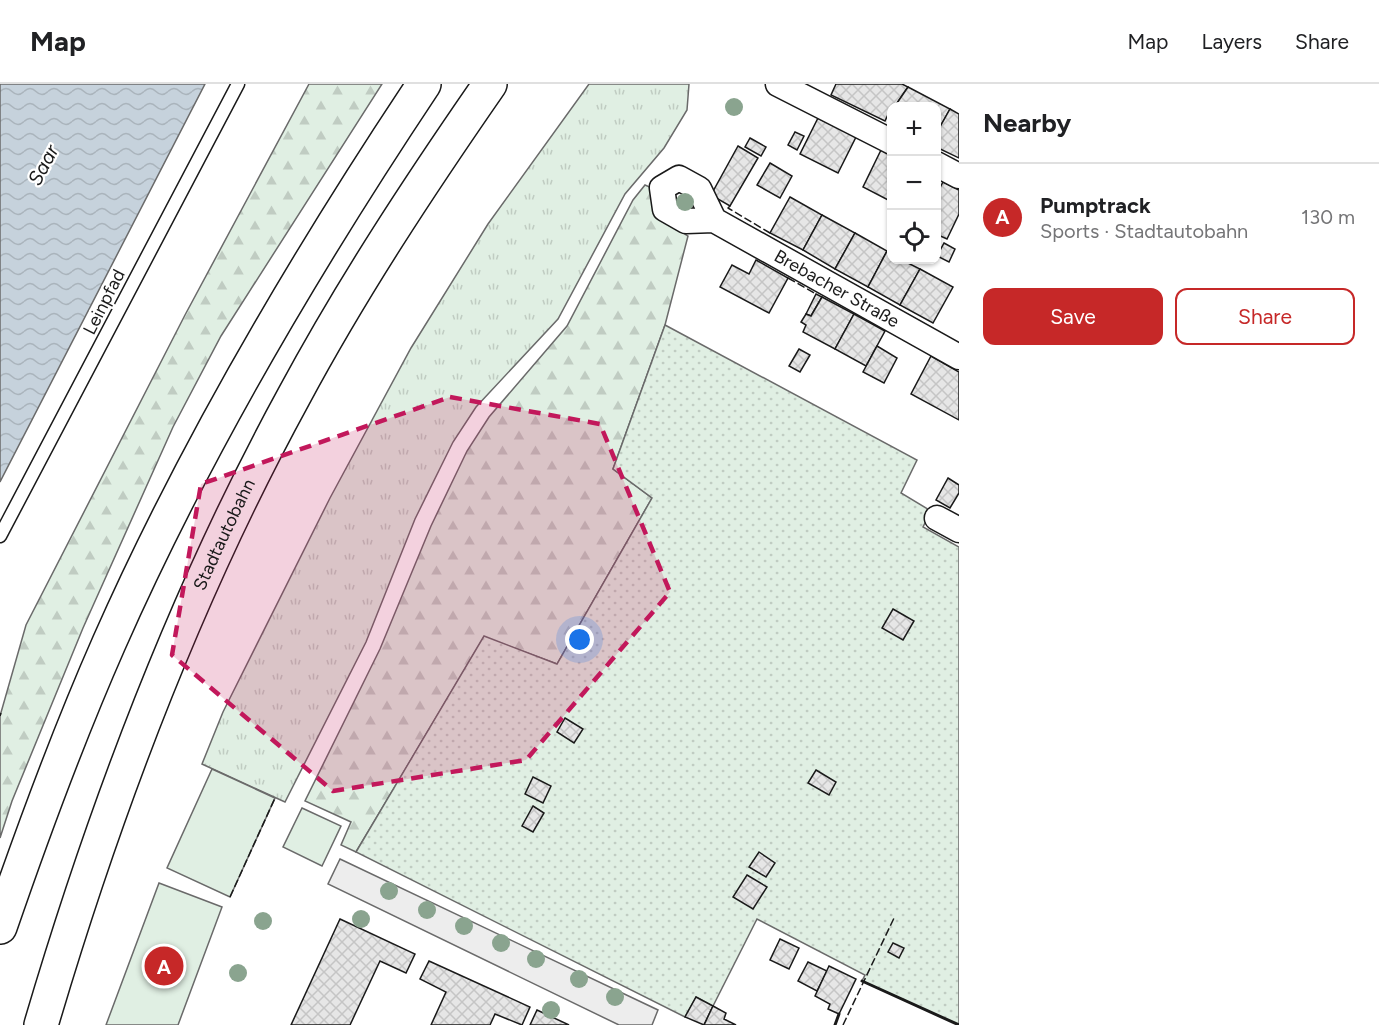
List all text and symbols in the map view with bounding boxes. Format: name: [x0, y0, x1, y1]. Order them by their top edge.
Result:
text: Map: [30, 24, 86, 58]
text: Map: [1128, 29, 1168, 54]
text: Layers: [1201, 29, 1262, 54]
text: Share: [1295, 29, 1349, 54]
map controls: [887, 102, 941, 264]
button: +: [887, 102, 941, 156]
text: Nearby: [983, 107, 1071, 139]
water label: Saar: [22, 140, 64, 189]
button: −: [887, 156, 941, 210]
text: Pumptrack: [1040, 192, 1151, 219]
text: A: [995, 205, 1010, 229]
text: 130 m: [1301, 205, 1355, 229]
button: locate: [887, 210, 941, 264]
text: Sports · Stadtautobahn: [1040, 219, 1248, 243]
street label: Brebacher Straße: [770, 245, 903, 332]
street label: Leinpfad: [78, 266, 130, 338]
button: Save: [983, 288, 1163, 345]
button: Share: [1175, 288, 1355, 345]
street label: Stadtautobahn: [189, 475, 260, 594]
your location: [565, 625, 594, 654]
pin: A: [144, 944, 184, 988]

